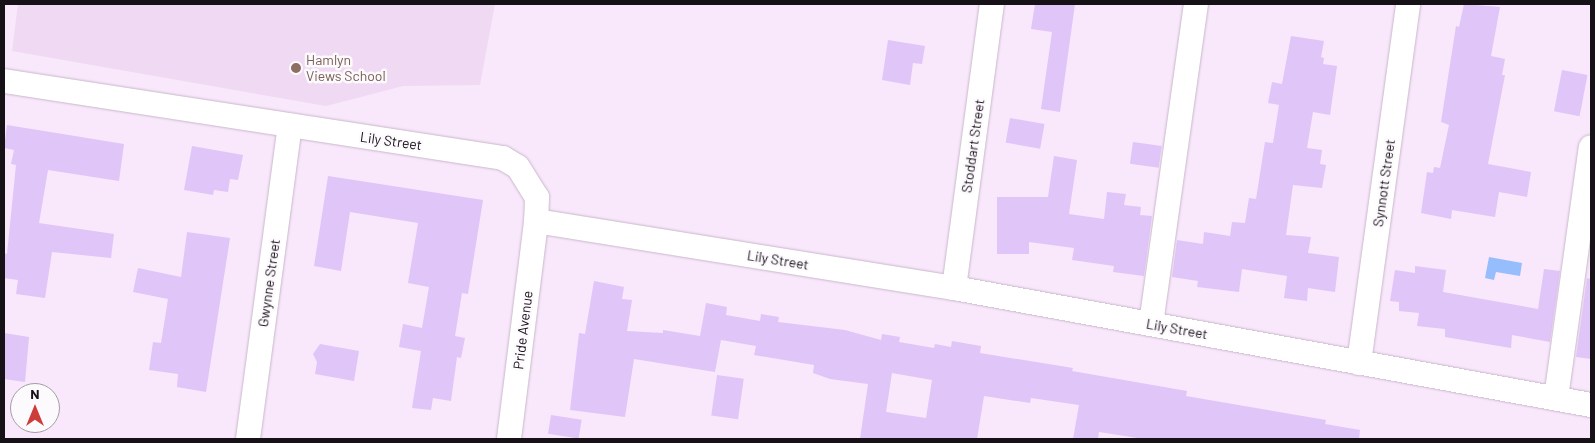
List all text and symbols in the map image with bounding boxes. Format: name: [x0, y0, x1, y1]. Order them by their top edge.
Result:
place label: Hamlyn Views School: [306, 52, 386, 84]
marker: Hamlyn Views School: [290, 62, 302, 74]
street label: Stoddart Street: [958, 98, 988, 194]
street label: Lily Street: [359, 128, 423, 154]
street label: Synnott Street: [1370, 138, 1398, 228]
street label: Gwynne Street: [255, 238, 283, 328]
street label: Lily Street: [746, 247, 810, 273]
street label: Pride Avenue: [510, 290, 536, 370]
street label: Lily Street: [1145, 315, 1209, 343]
north arrow: [10, 383, 60, 433]
text: N: [30, 385, 40, 402]

